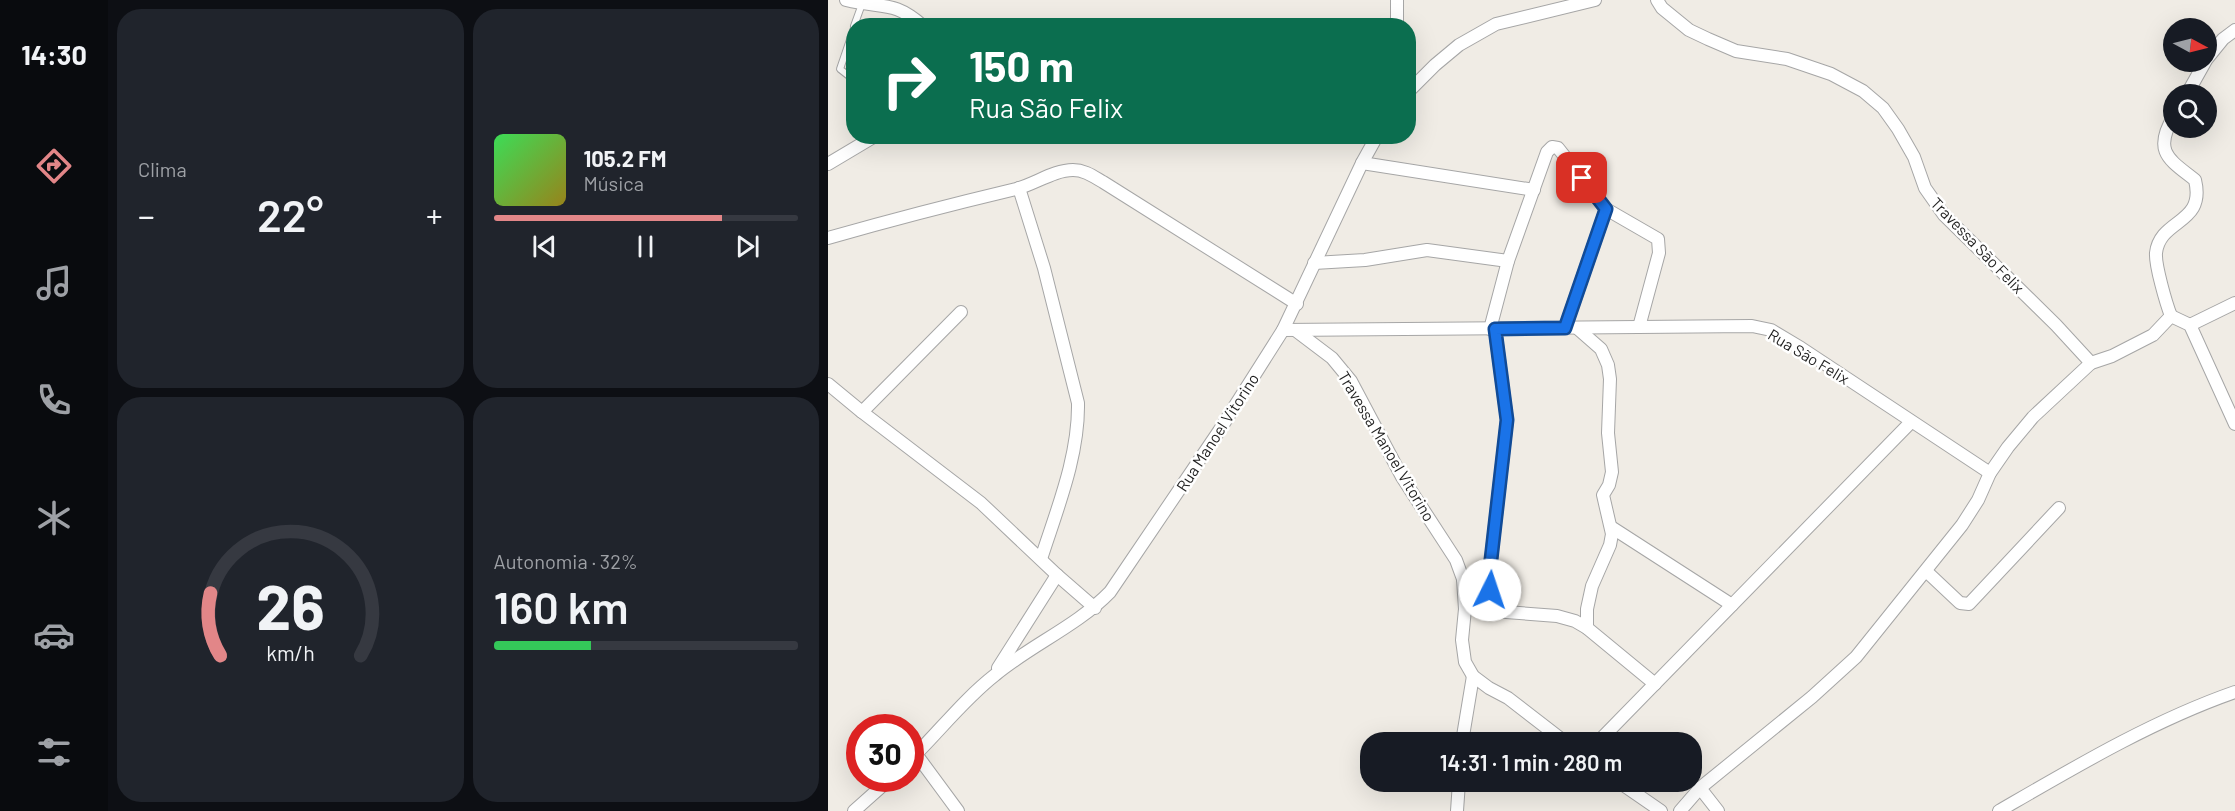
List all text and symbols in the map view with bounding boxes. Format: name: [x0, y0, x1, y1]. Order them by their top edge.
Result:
north arrow: [2163, 18, 2217, 72]
map controls: [2163, 18, 2217, 138]
text: 14:30: [21, 38, 87, 70]
text: 150 m: [969, 40, 1074, 90]
icon: right: [870, 42, 948, 120]
button: search: [2163, 84, 2217, 138]
text: Rua São Felix: [969, 91, 1123, 123]
icon: directions: [33, 145, 75, 187]
text: 105.2 FM: [584, 145, 666, 171]
pin: [1556, 152, 1607, 203]
text: Clima: [138, 157, 187, 181]
icon: arrive: [1565, 161, 1598, 194]
text: Música: [584, 171, 644, 195]
text: 22°: [257, 187, 324, 241]
street label: Travessa São Felix: [1927, 193, 2029, 297]
text: −: [138, 195, 155, 235]
text: +: [426, 195, 442, 235]
icon: previous: [528, 230, 561, 263]
icon: pause: [629, 230, 662, 263]
icon: next: [731, 230, 764, 263]
icon: music: [33, 262, 75, 304]
street label: Rua São Felix: [1765, 324, 1853, 388]
street label: Travessa Manoel Vitorino: [1335, 368, 1439, 524]
street label: Rua Manoel Vitorino: [1172, 369, 1262, 495]
icon: phone: [33, 379, 75, 421]
icon: climate: [33, 497, 75, 539]
text: Autonomia · 32%: [494, 549, 638, 573]
position arrow: [1458, 558, 1522, 622]
text: 26: [256, 568, 324, 642]
text: 160 km: [494, 579, 629, 633]
icon: car: [33, 614, 75, 656]
text: km/h: [266, 641, 315, 666]
speed limit sign: 30: [846, 714, 924, 792]
icon: filters: [33, 731, 75, 773]
text: 14:31 · 1 min · 280 m: [1440, 749, 1622, 775]

